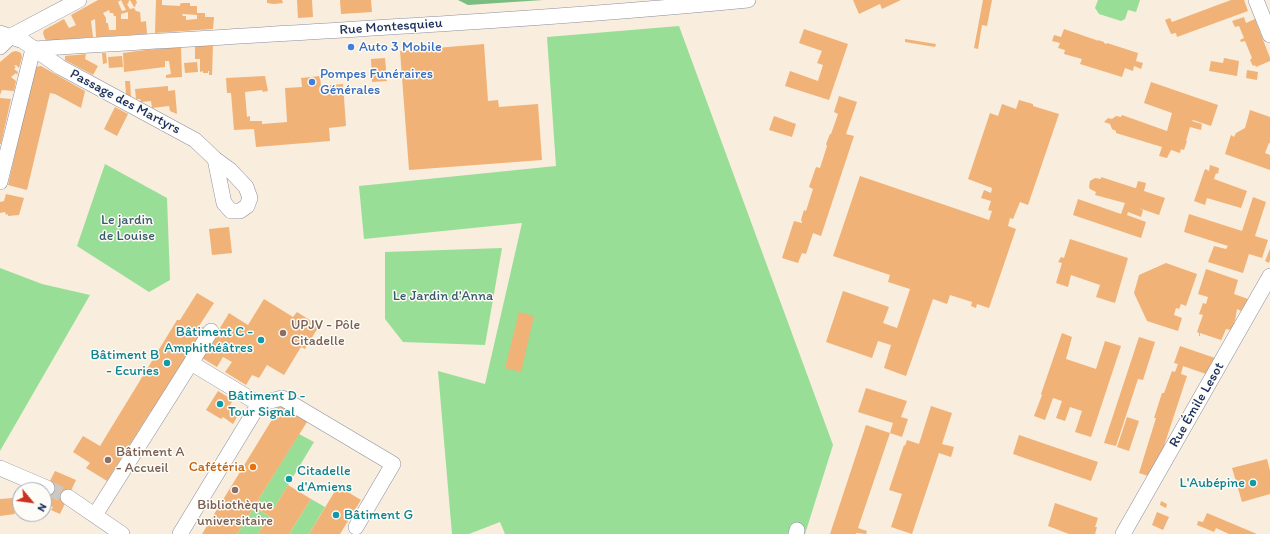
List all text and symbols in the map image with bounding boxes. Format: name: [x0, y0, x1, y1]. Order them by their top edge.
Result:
street label: Rue Montesquieu: [339, 15, 443, 39]
place label: Auto 3 Mobile: [359, 39, 442, 55]
marker: Auto 3 Mobile: [346, 42, 356, 52]
street label: Passage des Martyrs: [67, 66, 183, 138]
place label: Pompes Funéraires Générales: [320, 66, 433, 98]
marker: Pompes Funéraires Générales: [307, 77, 317, 87]
park label: Le jardin de Louise: [99, 212, 155, 244]
park label: Le Jardin d'Anna: [393, 288, 493, 304]
place label: UPJV - Pôle Citadelle: [291, 317, 360, 350]
place label: Bâtiment C - Amphithéâtres: [164, 324, 253, 356]
marker: UPJV - Pôle Citadelle: [278, 328, 288, 338]
marker: Bâtiment C - Amphithéâtres: [256, 335, 266, 345]
place label: Bâtiment B - Ecuries: [91, 347, 159, 380]
marker: Bâtiment B - Ecuries: [162, 358, 172, 368]
street label: Rue Émile Lesot: [1166, 360, 1228, 450]
place label: Bâtiment D - Tour Signal: [228, 388, 305, 420]
marker: Bâtiment D - Tour Signal: [215, 399, 225, 409]
place label: Bâtiment A - Accueil: [116, 444, 184, 476]
marker: Bâtiment A - Accueil: [103, 455, 113, 465]
place label: Cafétéria: [189, 459, 245, 475]
marker: Cafétéria: [248, 462, 258, 472]
place label: Citadelle d'Amiens: [297, 463, 352, 496]
marker: Citadelle d'Amiens: [284, 474, 294, 484]
place label: L'Aubépine: [1180, 475, 1245, 491]
marker: L'Aubépine: [1248, 478, 1258, 488]
north arrow: [12, 482, 52, 522]
marker: Bibliothèque universitaire: [230, 485, 240, 495]
place label: Bibliothèque universitaire: [197, 497, 273, 530]
text: N: [35, 501, 50, 514]
place label: Bâtiment G: [344, 507, 413, 523]
marker: Bâtiment G: [331, 510, 341, 520]

